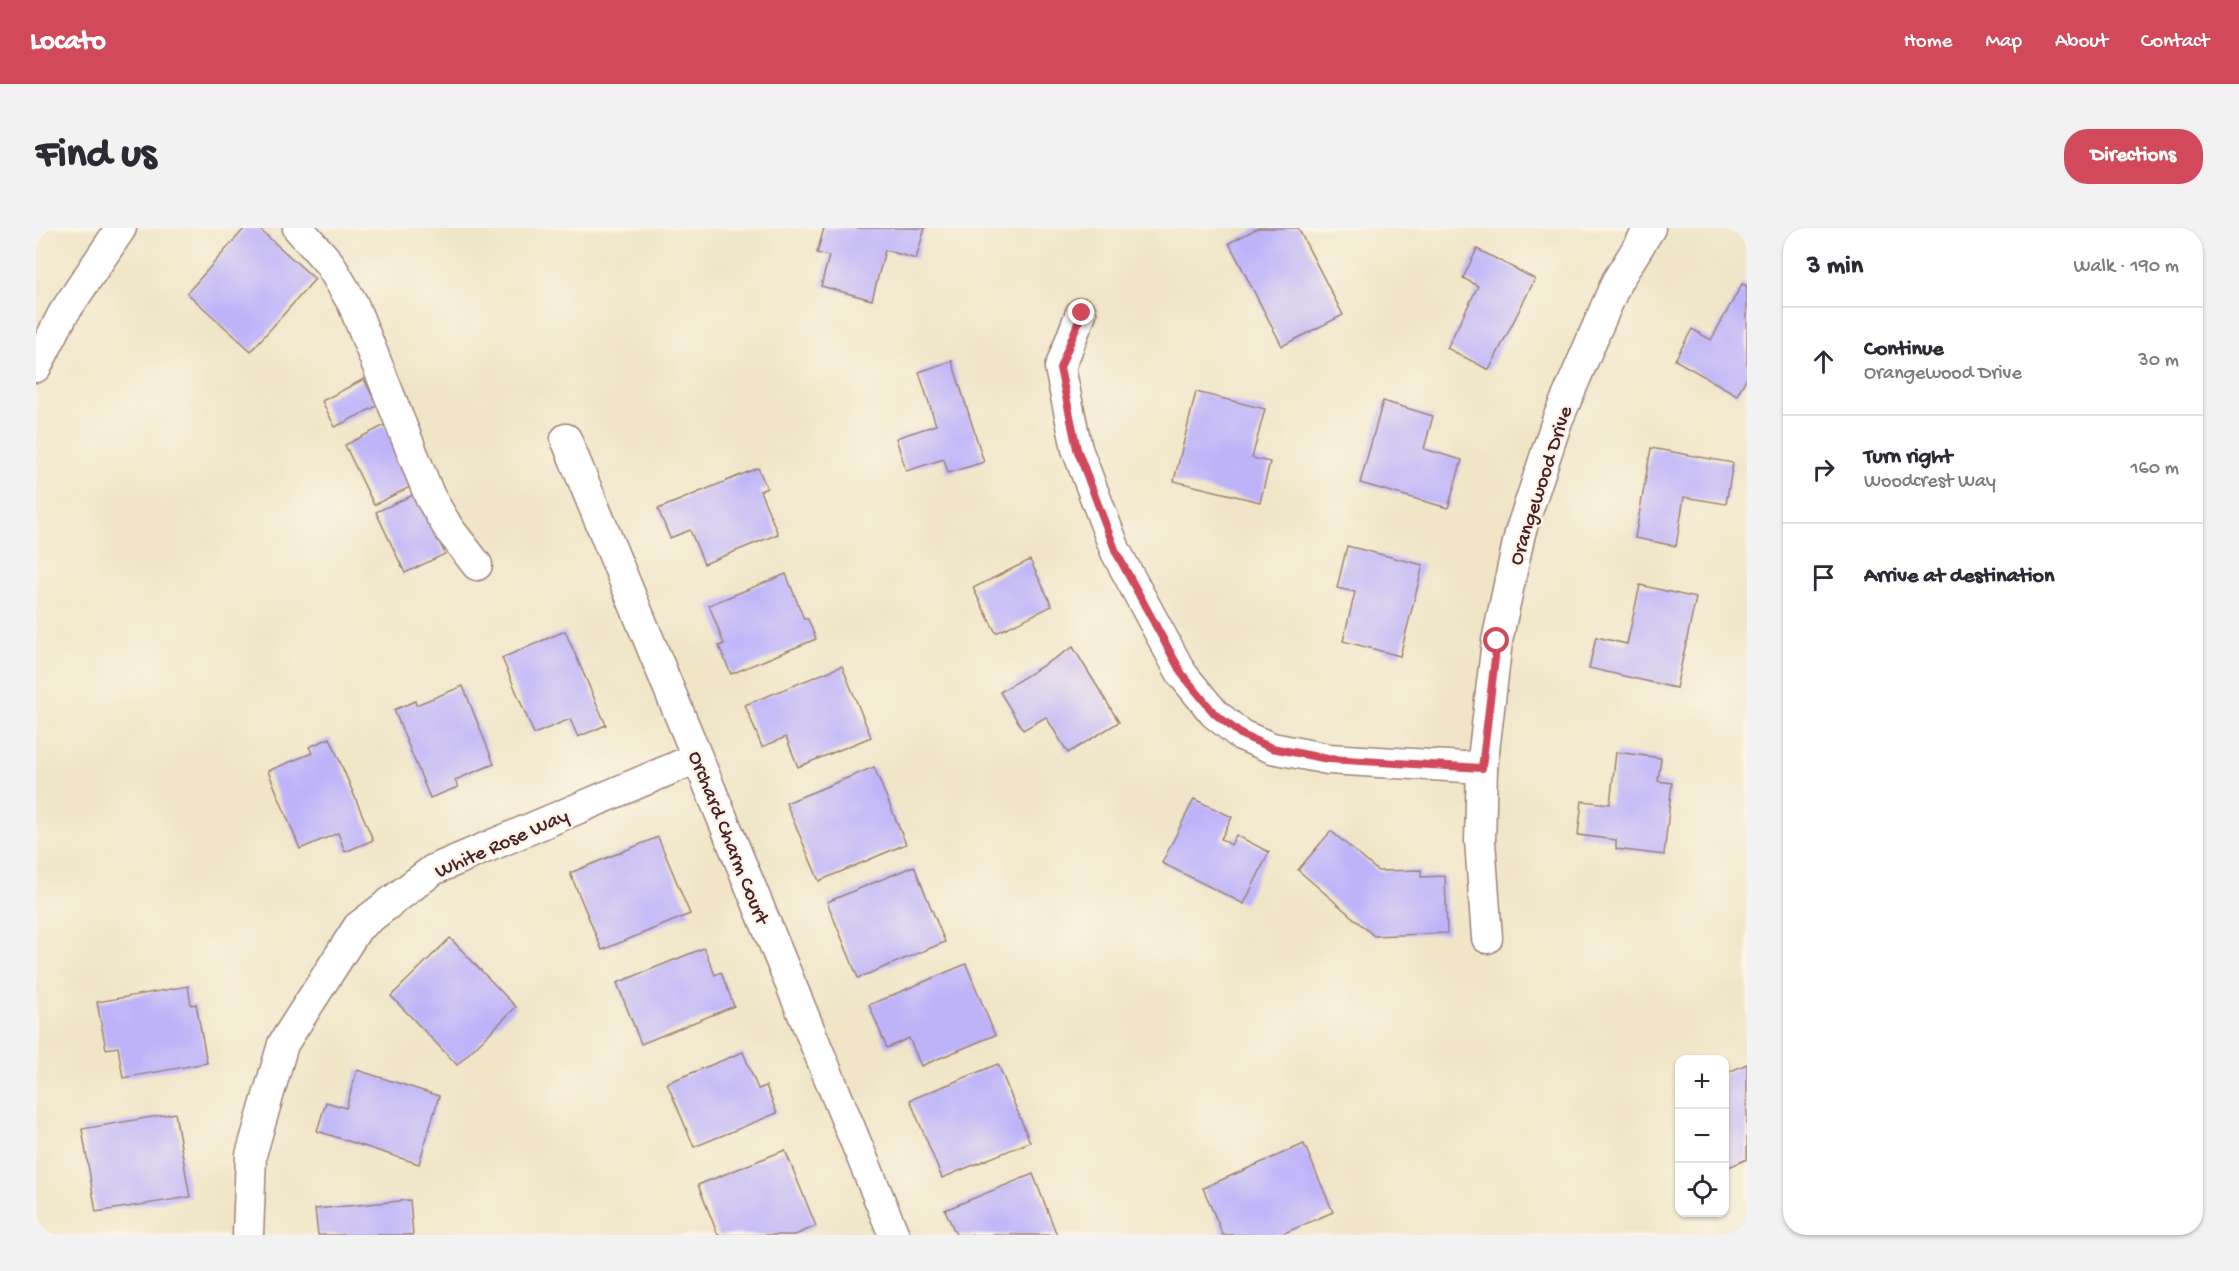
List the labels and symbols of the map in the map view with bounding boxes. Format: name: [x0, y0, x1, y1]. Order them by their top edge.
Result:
route end: [1068, 299, 1094, 325]
street label: Orangewood Drive: [1505, 402, 1580, 569]
route start: [1483, 627, 1509, 653]
street label: Orchard Charm Court: [681, 748, 774, 931]
street label: White Rose Way: [432, 805, 573, 886]

